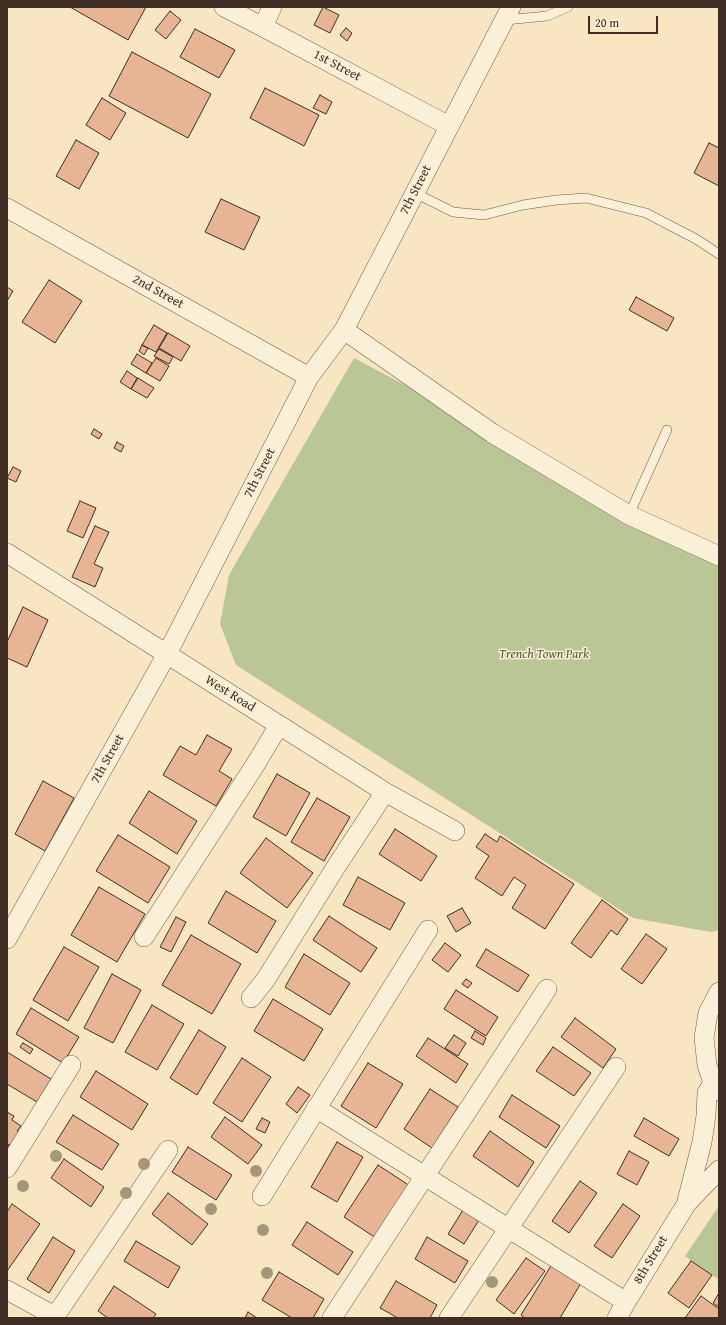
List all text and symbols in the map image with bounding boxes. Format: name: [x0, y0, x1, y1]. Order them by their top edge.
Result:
scale bar: [590, 8, 660, 34]
text: 20 m: [595, 14, 619, 31]
street label: 1st Street: [310, 47, 364, 85]
street label: 7th Street: [397, 162, 435, 218]
street label: 2nd Street: [130, 272, 186, 312]
street label: 7th Street: [241, 445, 279, 501]
park label: Trench Town Park: [499, 647, 589, 663]
street label: West Road: [202, 672, 258, 716]
street label: 7th Street: [88, 732, 128, 786]
street label: 8th Street: [630, 1233, 672, 1287]

